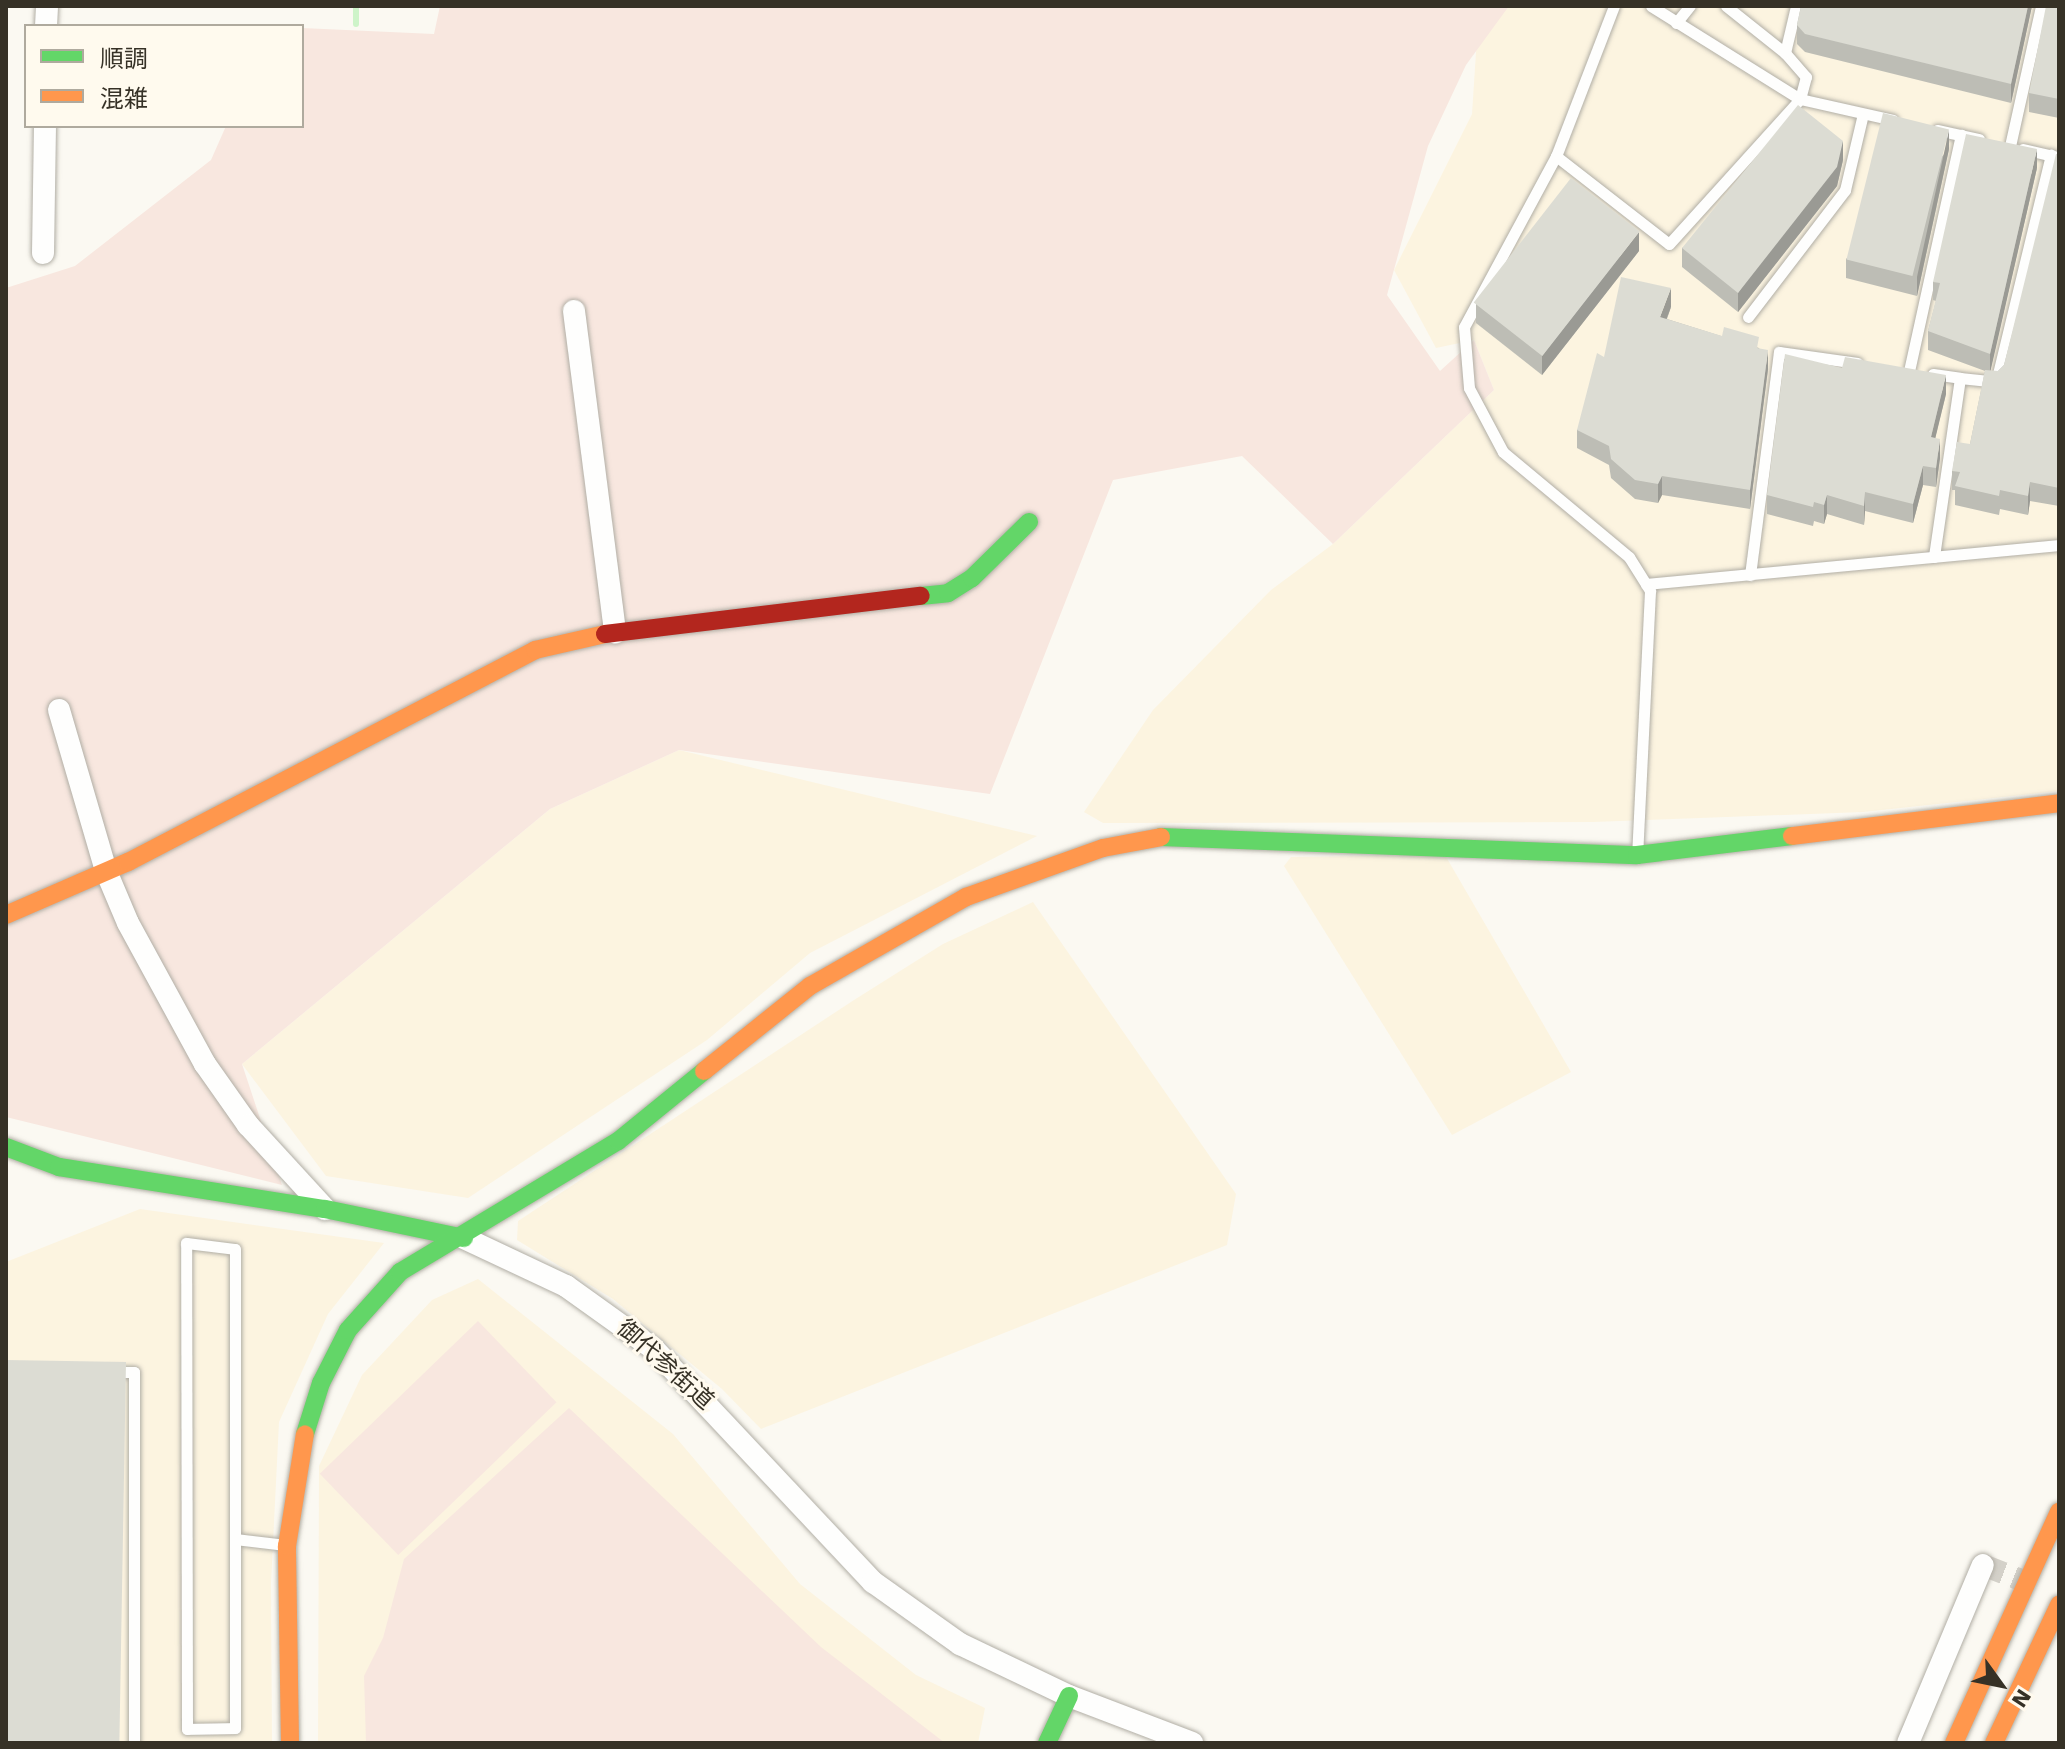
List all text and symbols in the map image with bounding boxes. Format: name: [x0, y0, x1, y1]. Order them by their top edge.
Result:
legend: [24, 24, 304, 128]
text: 順調: [100, 45, 148, 73]
text: 混雑: [100, 85, 148, 113]
street label: 御代参街道: [611, 1314, 719, 1416]
north arrow: [1961, 1645, 2041, 1725]
text: N: [2007, 1685, 2036, 1712]

